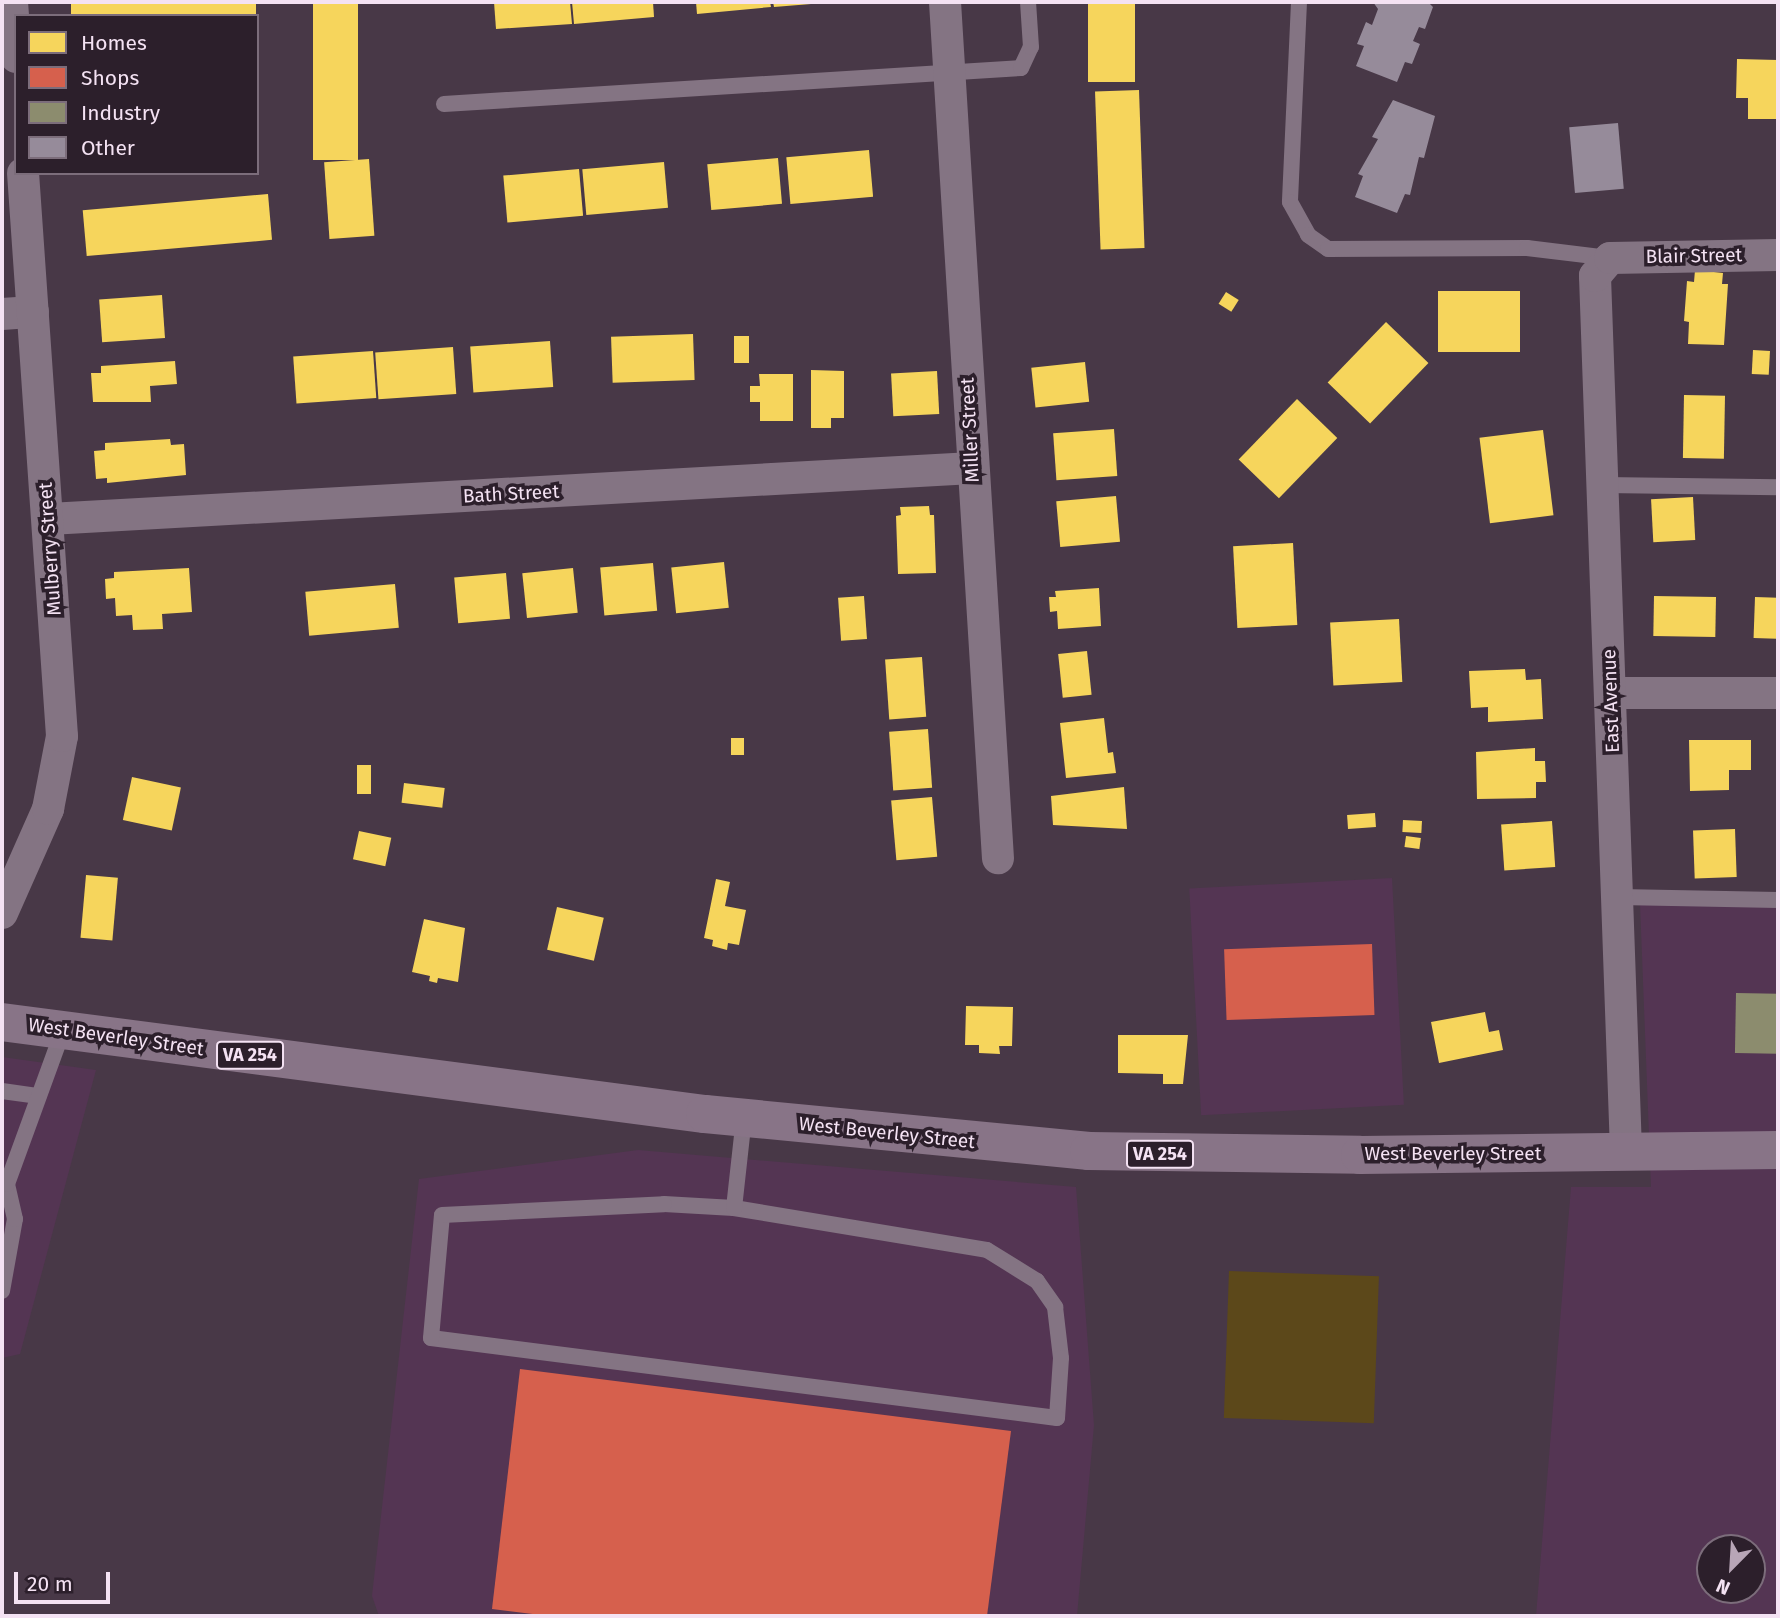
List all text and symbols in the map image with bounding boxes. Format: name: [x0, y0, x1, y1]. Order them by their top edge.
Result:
legend: [14, 14, 259, 175]
text: Homes: [81, 30, 147, 56]
text: Shops: [81, 65, 139, 91]
text: Industry: [81, 100, 160, 126]
text: Other: [81, 135, 135, 161]
street label: Blair Street: [1645, 244, 1743, 268]
street label: Miller Street: [956, 377, 984, 483]
street label: Bath Street: [462, 480, 560, 508]
street label: Mulberry Street: [34, 482, 66, 616]
street label: East Avenue: [1598, 649, 1624, 753]
street label: West Beverley Street: [27, 1013, 205, 1061]
road number: VA 254: [215, 1040, 285, 1070]
street label: West Beverley Street: [798, 1112, 976, 1154]
road number: VA 254: [1125, 1140, 1195, 1168]
street label: West Beverley Street: [1364, 1143, 1542, 1165]
north arrow: [1696, 1534, 1766, 1604]
scale bar: [18, 1558, 114, 1602]
text: 20 m: [27, 1571, 73, 1597]
text: N: [1713, 1574, 1734, 1600]

